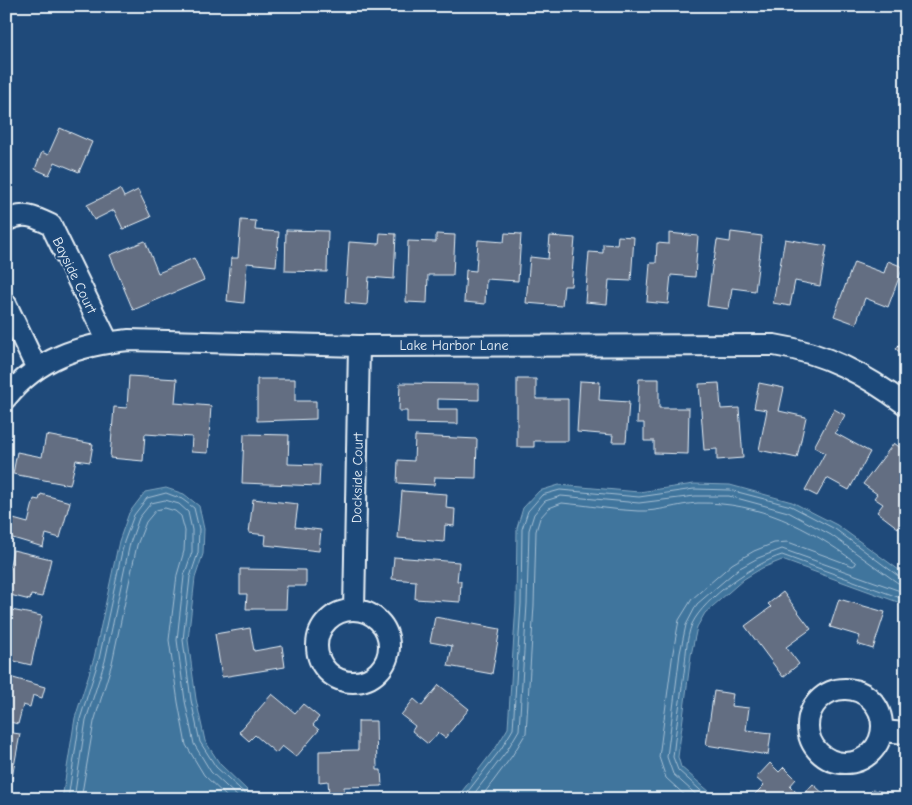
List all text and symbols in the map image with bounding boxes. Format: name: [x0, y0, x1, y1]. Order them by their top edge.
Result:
street label: Bayside Court: [49, 234, 101, 317]
street label: Lake Harbor Lane: [400, 337, 508, 354]
street label: Dockside Court: [348, 432, 367, 523]

